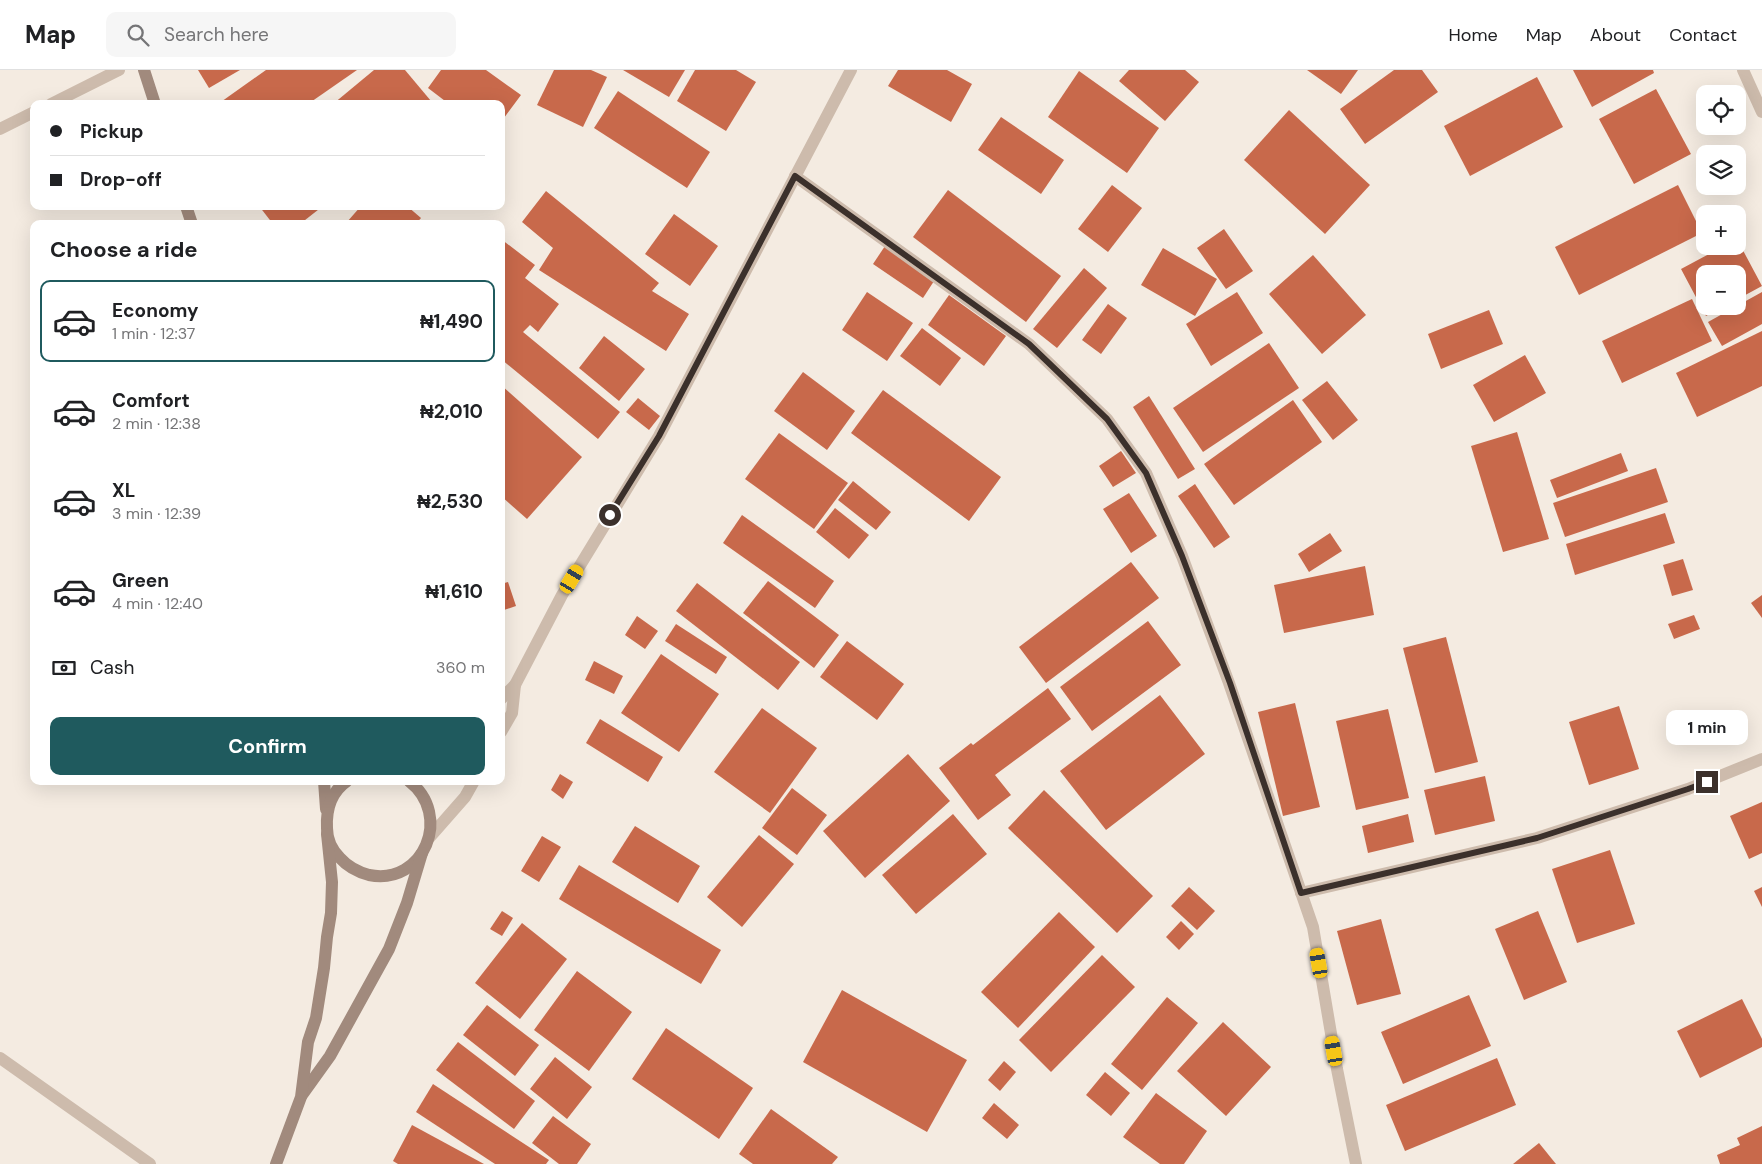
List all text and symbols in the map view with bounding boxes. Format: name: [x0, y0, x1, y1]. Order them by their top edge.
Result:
search box: [106, 12, 456, 57]
text: Map: [25, 19, 76, 50]
icon: search: [124, 21, 152, 49]
text: Search here: [164, 22, 269, 47]
text: Home: [1448, 23, 1498, 47]
text: Map: [1526, 23, 1562, 47]
text: About: [1590, 23, 1641, 47]
text: Contact: [1669, 23, 1737, 47]
map controls: [1696, 85, 1746, 315]
button: locate: [1696, 85, 1746, 135]
text: Pickup: [80, 119, 144, 144]
button: layers: [1696, 145, 1746, 195]
text: Drop-off: [80, 167, 162, 192]
button: +: [1696, 205, 1746, 255]
text: Choose a ride: [50, 235, 198, 264]
button: −: [1696, 265, 1746, 315]
text: Economy: [112, 298, 199, 323]
icon: car: [52, 299, 97, 344]
text: ₦1,490: [420, 309, 483, 334]
text: 1 min · 12:37: [112, 323, 195, 344]
text: Comfort: [112, 388, 190, 413]
icon: car: [52, 389, 97, 434]
text: ₦2,010: [420, 399, 483, 424]
text: 2 min · 12:38: [112, 413, 201, 434]
text: XL: [112, 478, 135, 503]
icon: car: [52, 479, 97, 524]
text: ₦2,530: [417, 489, 483, 514]
text: 3 min · 12:39: [112, 503, 201, 524]
route start: [599, 504, 621, 526]
car: [557, 562, 586, 596]
text: Green: [112, 568, 169, 593]
icon: car: [52, 569, 97, 614]
text: ₦1,610: [425, 579, 483, 604]
text: 4 min · 12:40: [112, 593, 203, 614]
icon: cash: [50, 654, 78, 682]
text: Cash: [90, 655, 134, 680]
text: 360 m: [436, 657, 485, 678]
callout: 1 min: [1666, 710, 1748, 744]
button: Confirm: [50, 717, 485, 775]
text: 1 min: [1688, 717, 1726, 738]
route end: [1696, 771, 1718, 793]
car: [1309, 947, 1328, 979]
car: [1324, 1035, 1343, 1067]

